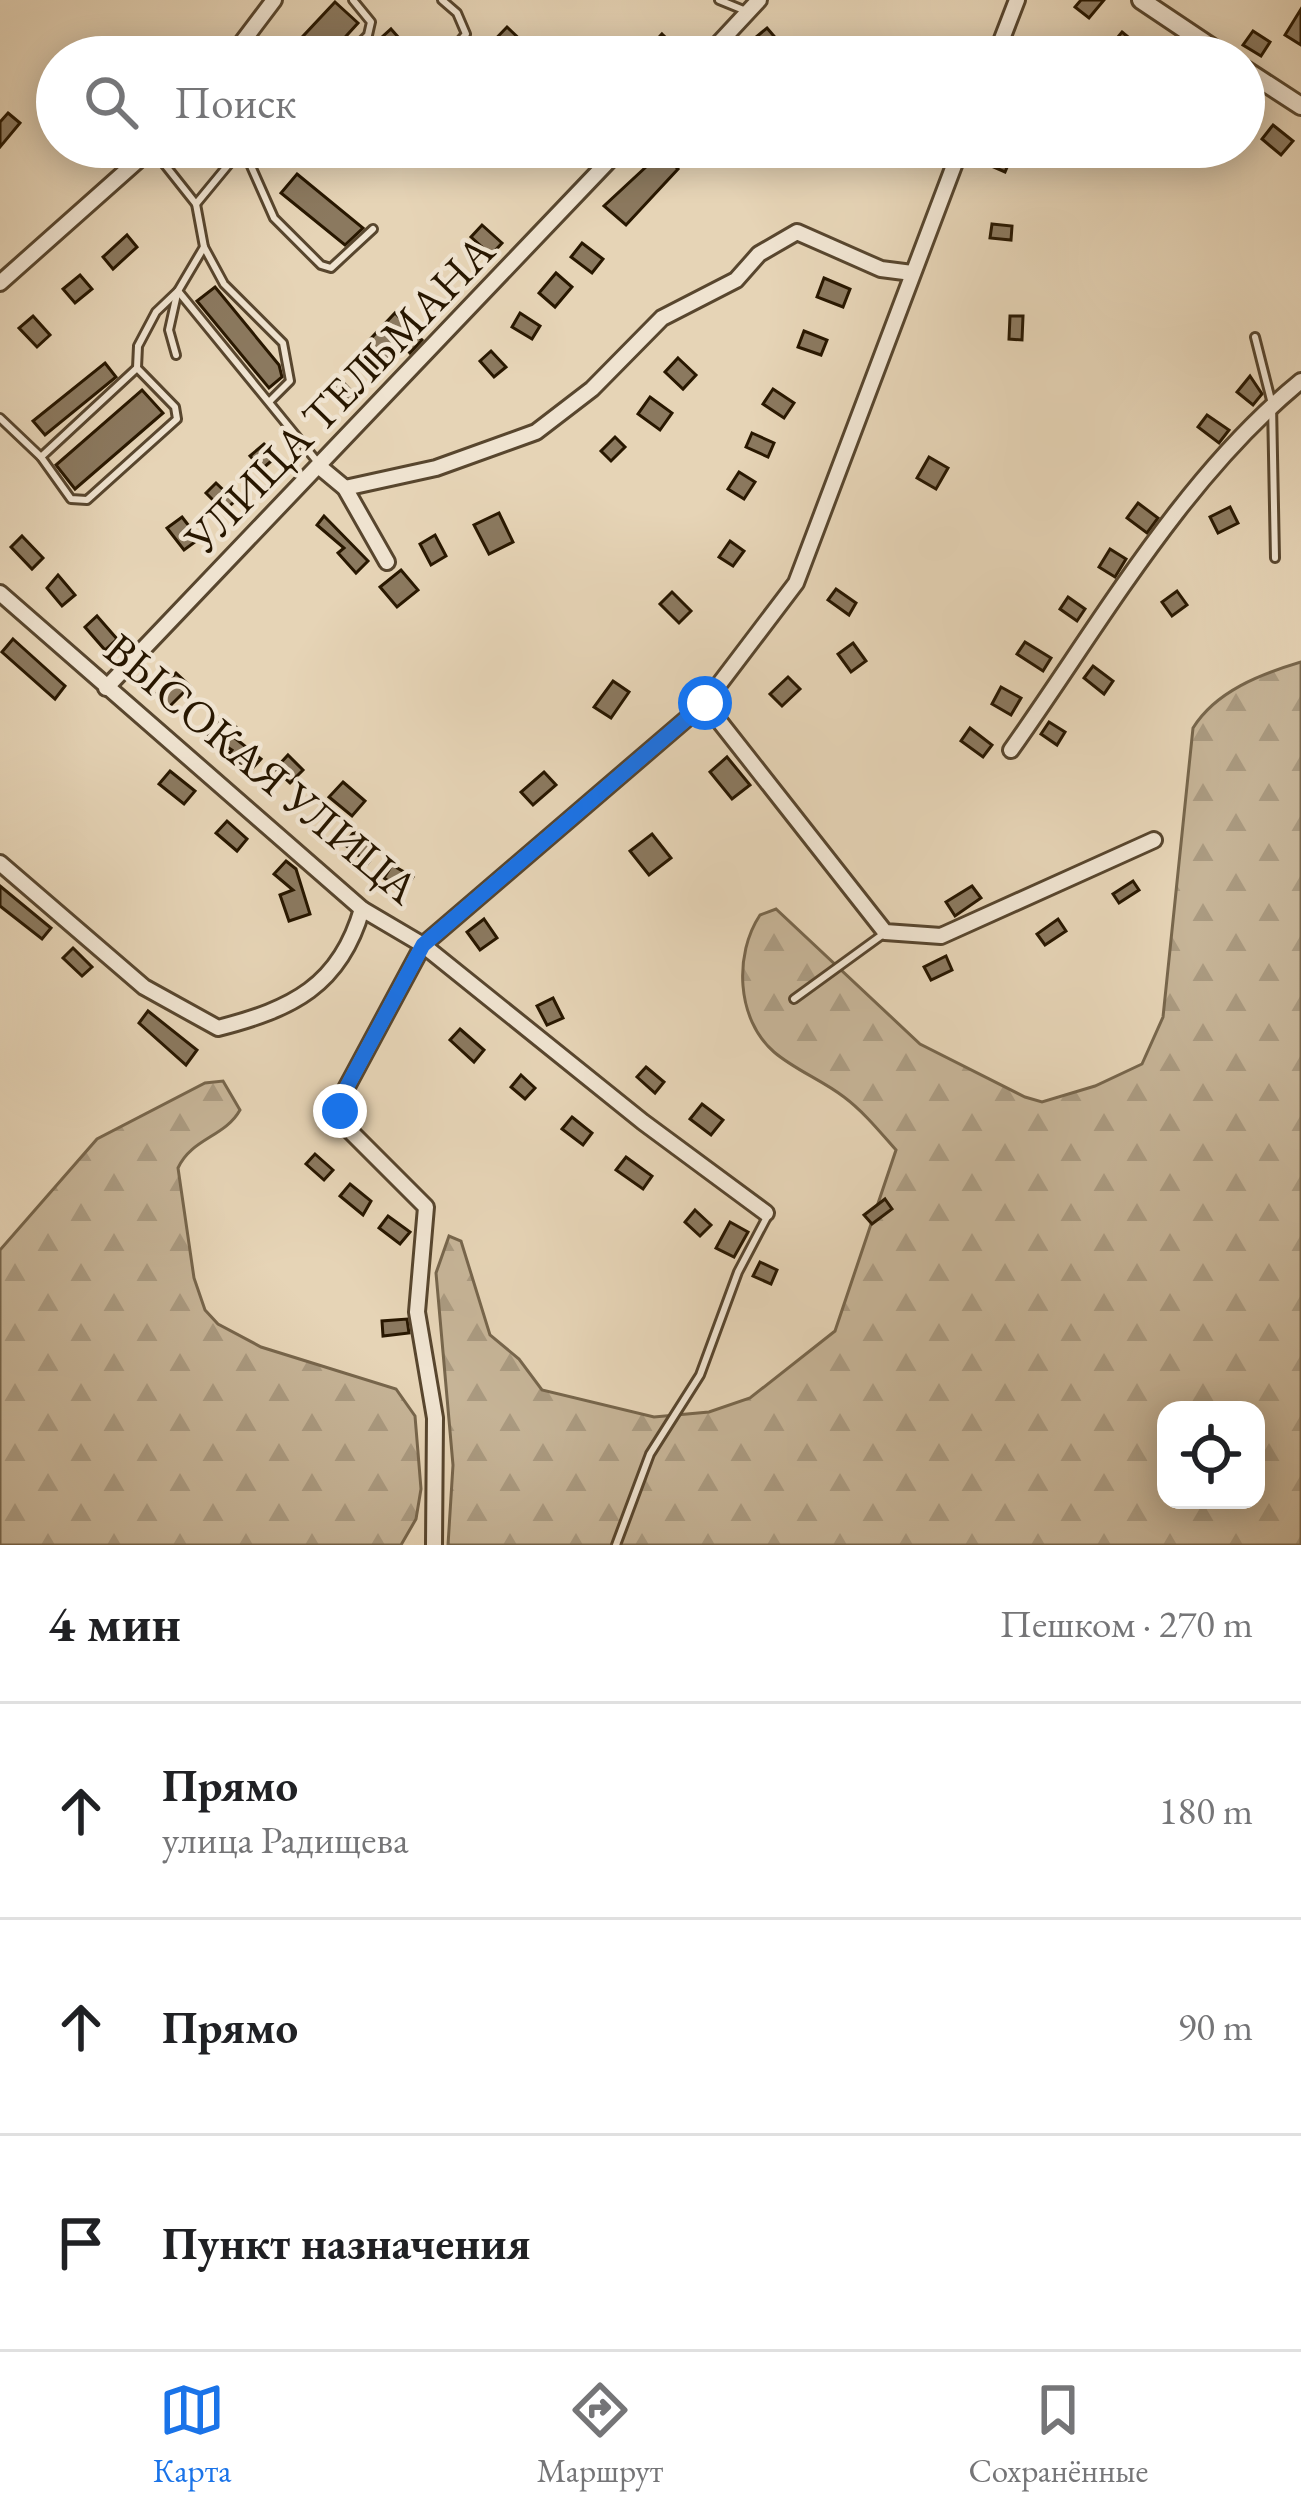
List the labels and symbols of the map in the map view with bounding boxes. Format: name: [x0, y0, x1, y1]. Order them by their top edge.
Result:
street label: УЛИЦА ТЕЛЬМАНА: [171, 222, 507, 566]
street label: ВЫСОКАЯ УЛИЦА: [93, 620, 431, 917]
route start: [678, 676, 732, 730]
route end: [313, 1084, 367, 1138]

